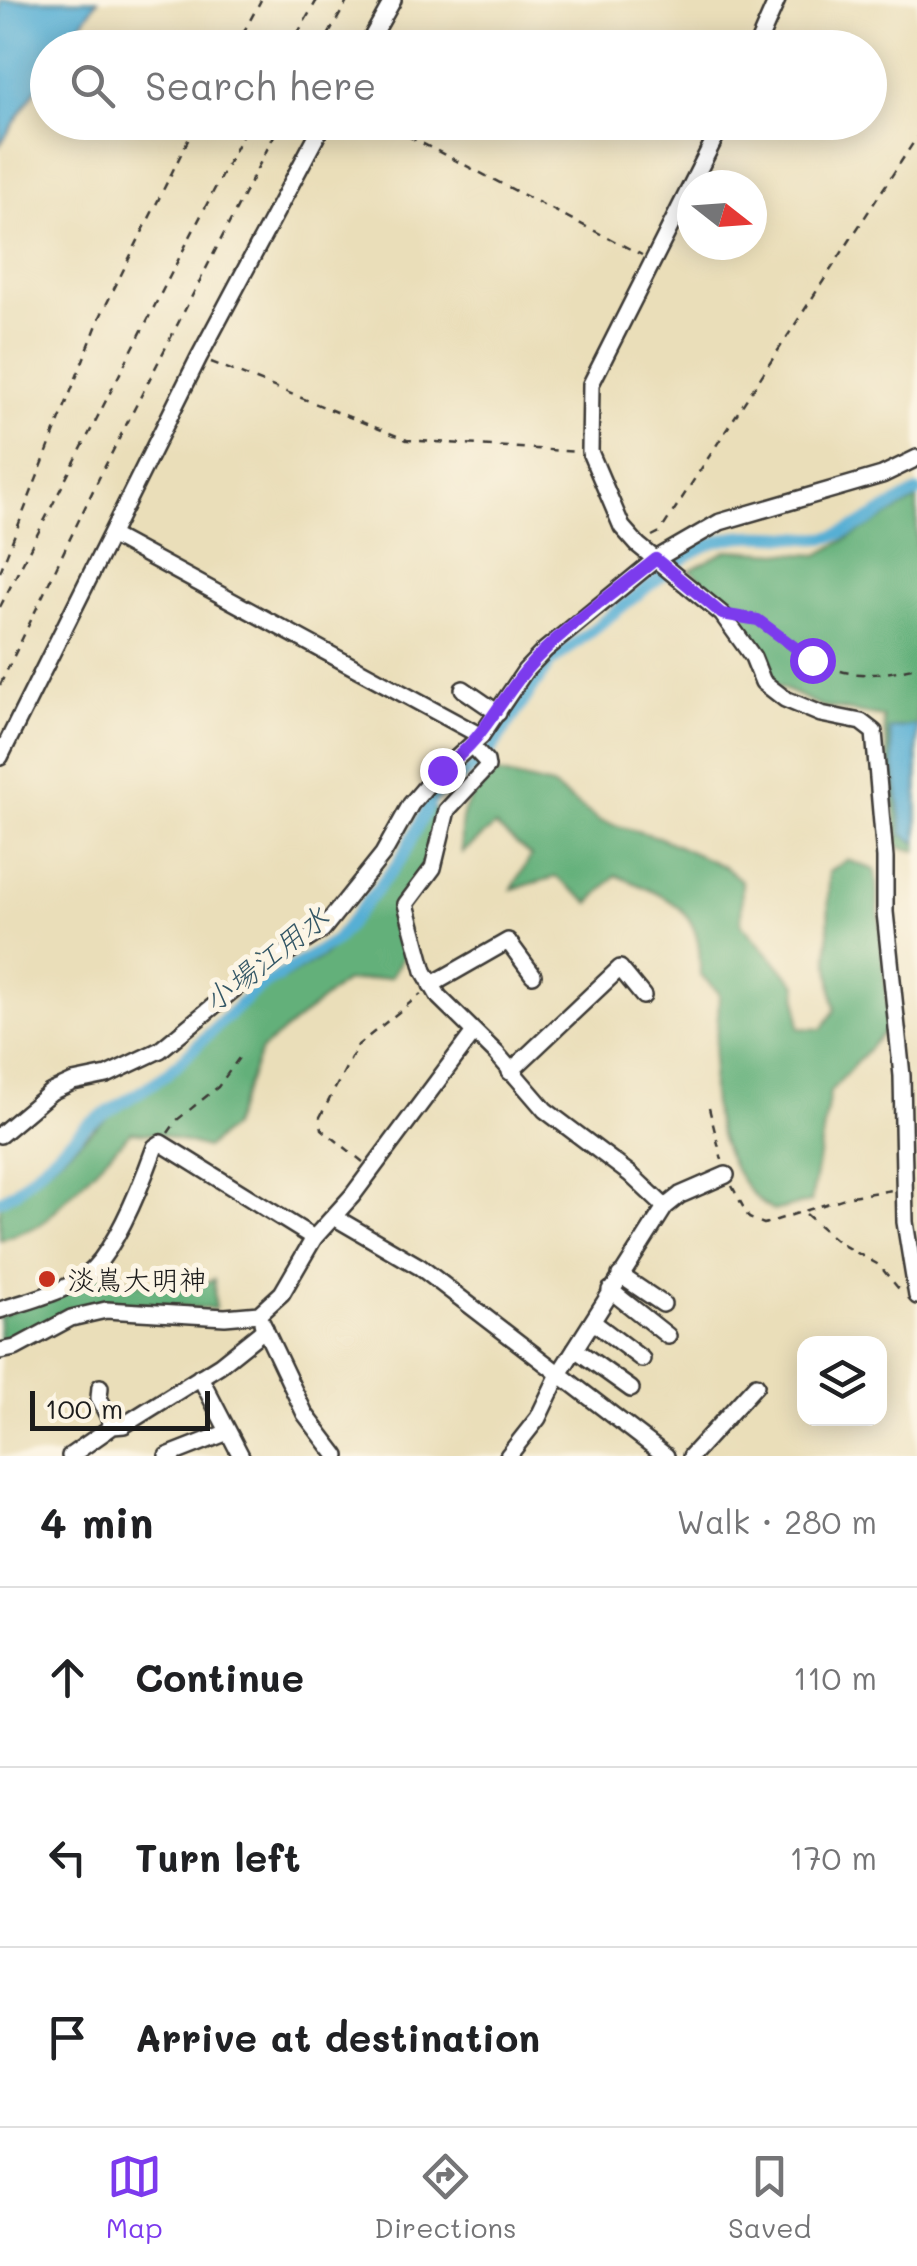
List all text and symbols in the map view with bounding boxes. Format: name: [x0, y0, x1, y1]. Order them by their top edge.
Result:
search box: [30, 30, 887, 140]
icon: search: [65, 58, 120, 113]
text: Search here: [145, 60, 376, 110]
north arrow: [677, 170, 767, 260]
route start: [790, 638, 836, 684]
route end: [420, 748, 466, 794]
water label: 小場江用水: [194, 896, 336, 1020]
place label: 淡嶌大明神: [67, 1261, 207, 1297]
marker: 淡嶌大明神: [36, 1268, 58, 1290]
map controls: [797, 1336, 887, 1426]
button: layers: [797, 1336, 887, 1426]
scale bar: [30, 1386, 210, 1430]
text: 100 m: [45, 1390, 123, 1426]
text: 4 min: [40, 1494, 153, 1549]
text: Walk · 280 m: [677, 1500, 877, 1542]
icon: ahead: [40, 1650, 95, 1705]
text: Continue: [135, 1652, 304, 1702]
text: 110 m: [793, 1656, 877, 1698]
icon: left: [40, 1830, 95, 1885]
text: Turn left: [135, 1832, 301, 1882]
text: 170 m: [789, 1836, 877, 1878]
icon: arrive: [40, 2010, 95, 2065]
text: Arrive at destination: [135, 2012, 540, 2062]
tab: Map: [106, 2149, 163, 2245]
tab: Directions: [374, 2149, 517, 2245]
tab: Saved: [728, 2149, 811, 2245]

